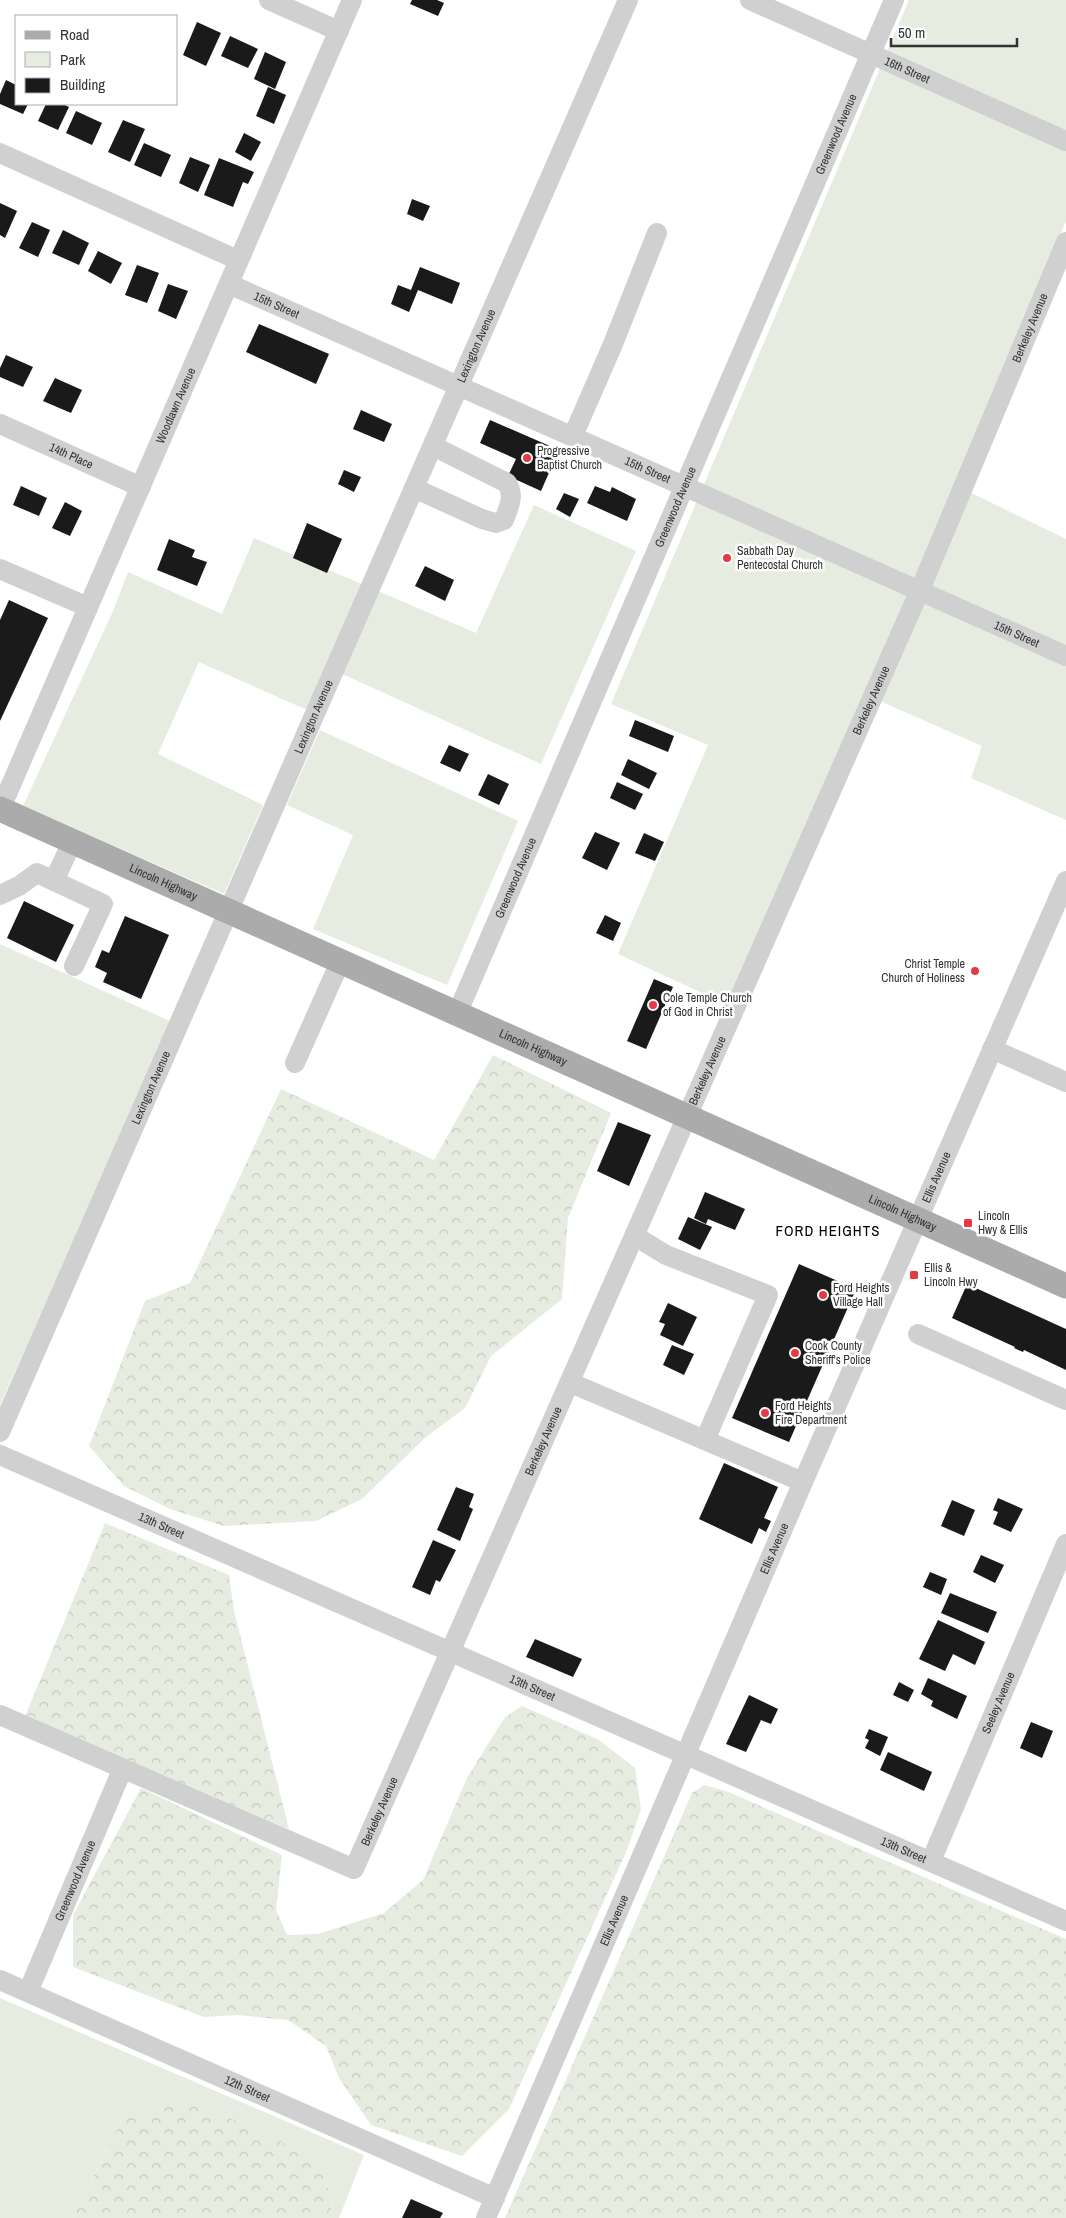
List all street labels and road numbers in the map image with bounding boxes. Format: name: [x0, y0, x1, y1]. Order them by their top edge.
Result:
street label: 16th Street: [882, 53, 933, 87]
street label: Greenwood Avenue: [812, 91, 861, 177]
street label: 15th Street: [251, 288, 302, 322]
street label: Berkeley Avenue: [1008, 291, 1052, 365]
street label: Lexington Avenue: [453, 307, 499, 385]
street label: Woodlawn Avenue: [152, 365, 199, 446]
street label: 14th Place: [47, 439, 96, 473]
street label: 15th Street: [622, 453, 673, 487]
street label: Greenwood Avenue: [651, 464, 700, 550]
street label: 15th Street: [991, 617, 1042, 651]
street label: Berkeley Avenue: [849, 663, 893, 737]
street label: Lexington Avenue: [291, 677, 337, 756]
street label: Greenwood Avenue: [491, 835, 540, 921]
street label: Lincoln Highway: [127, 860, 200, 904]
street label: Lincoln Highway: [497, 1025, 570, 1070]
street label: Berkeley Avenue: [685, 1034, 730, 1108]
street label: Lexington Avenue: [128, 1048, 174, 1127]
street label: Ellis Avenue: [918, 1149, 955, 1205]
street label: Lincoln Highway: [866, 1191, 939, 1235]
street label: Berkeley Avenue: [521, 1404, 566, 1478]
street label: 13th Street: [136, 1508, 187, 1543]
street label: Ellis Avenue: [756, 1520, 792, 1576]
street label: Seeley Avenue: [978, 1669, 1019, 1736]
street label: 13th Street: [507, 1671, 558, 1705]
street label: Berkeley Avenue: [357, 1774, 402, 1848]
street label: 13th Street: [878, 1833, 929, 1867]
street label: Greenwood Avenue: [51, 1838, 99, 1923]
street label: Ellis Avenue: [596, 1892, 632, 1948]
street label: 12th Street: [222, 2072, 273, 2106]

